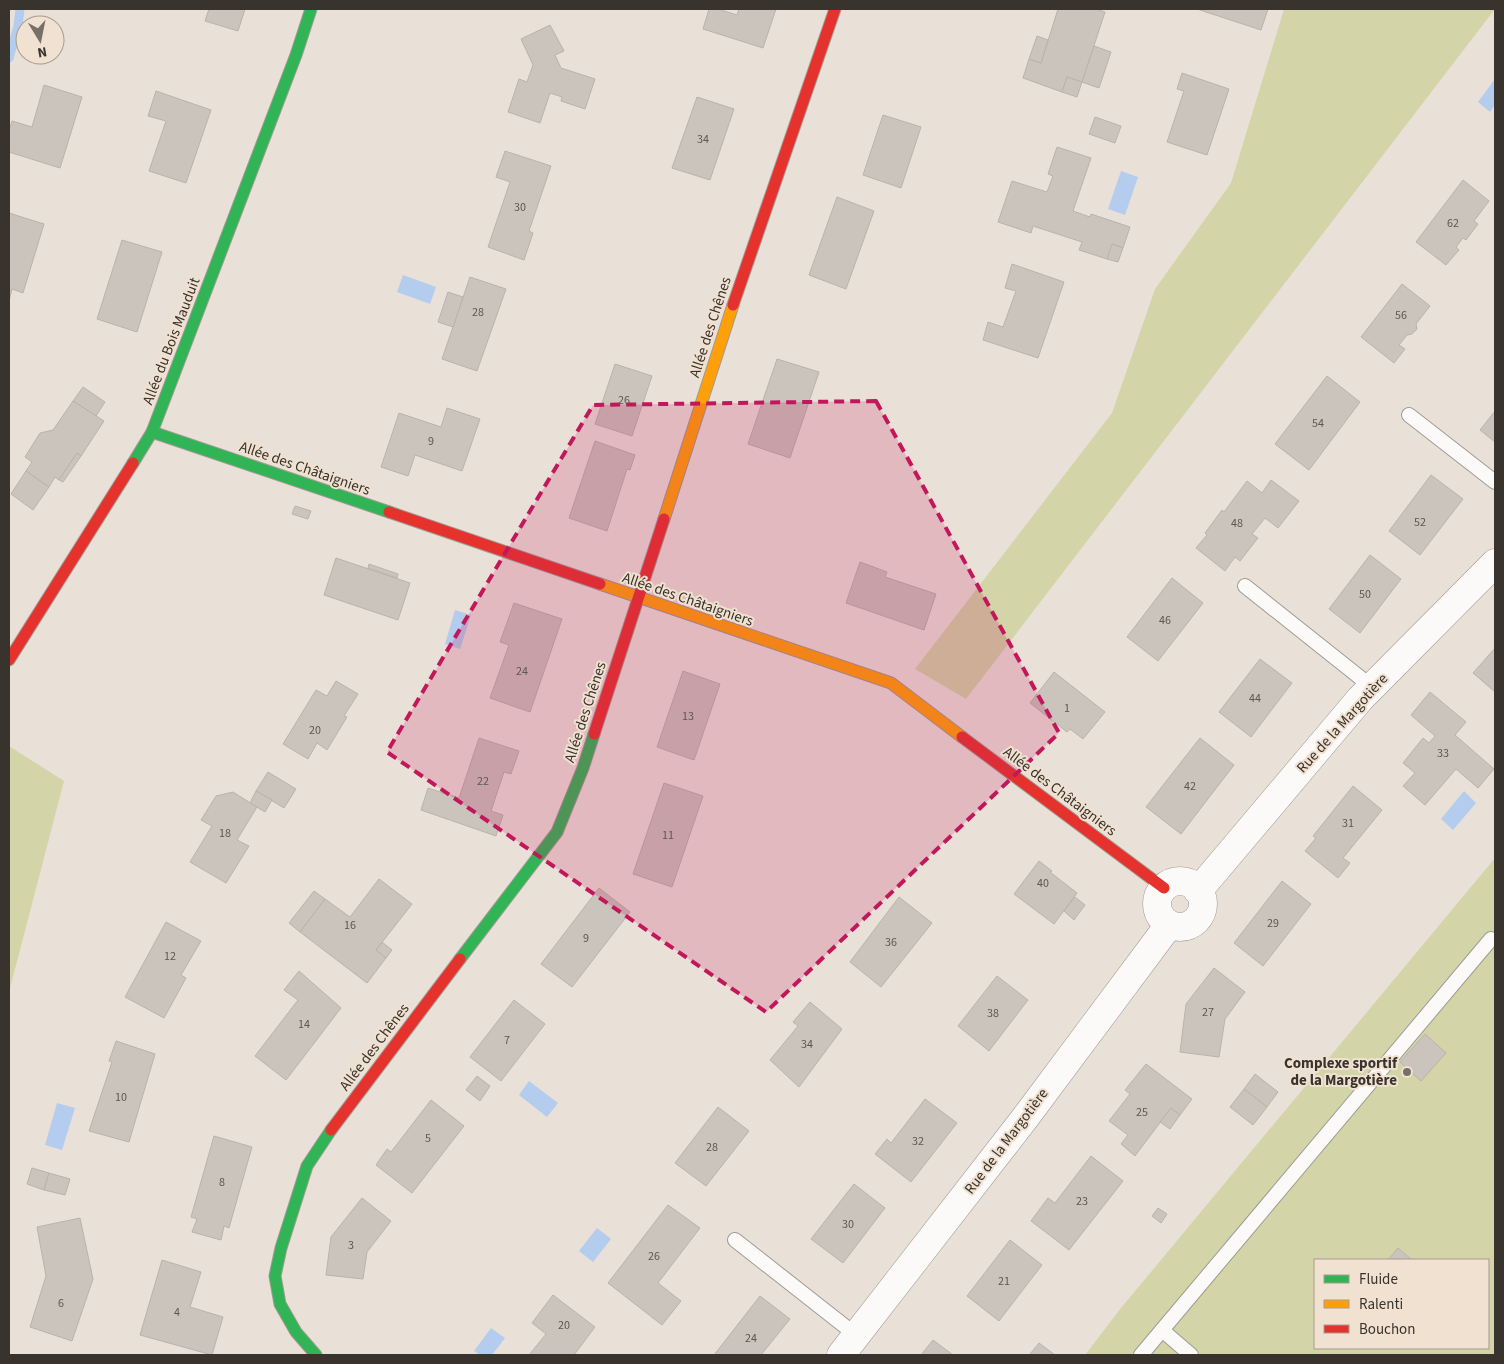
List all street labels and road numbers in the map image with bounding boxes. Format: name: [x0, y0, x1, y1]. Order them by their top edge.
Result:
street label: Allée du Bois Mauduit: [137, 274, 205, 408]
street label: Allée des Chênes: [684, 274, 737, 380]
street label: Allée des Châtaigniers: [237, 436, 373, 501]
street label: Allée des Châtaigniers: [620, 567, 756, 632]
street label: Allée des Chênes: [559, 659, 612, 765]
street label: Rue de la Margotière: [1292, 669, 1393, 778]
street label: Allée des Châtaigniers: [999, 742, 1121, 841]
street label: Allée des Chênes: [334, 999, 414, 1095]
street label: Rue de la Margotière: [960, 1084, 1053, 1199]

